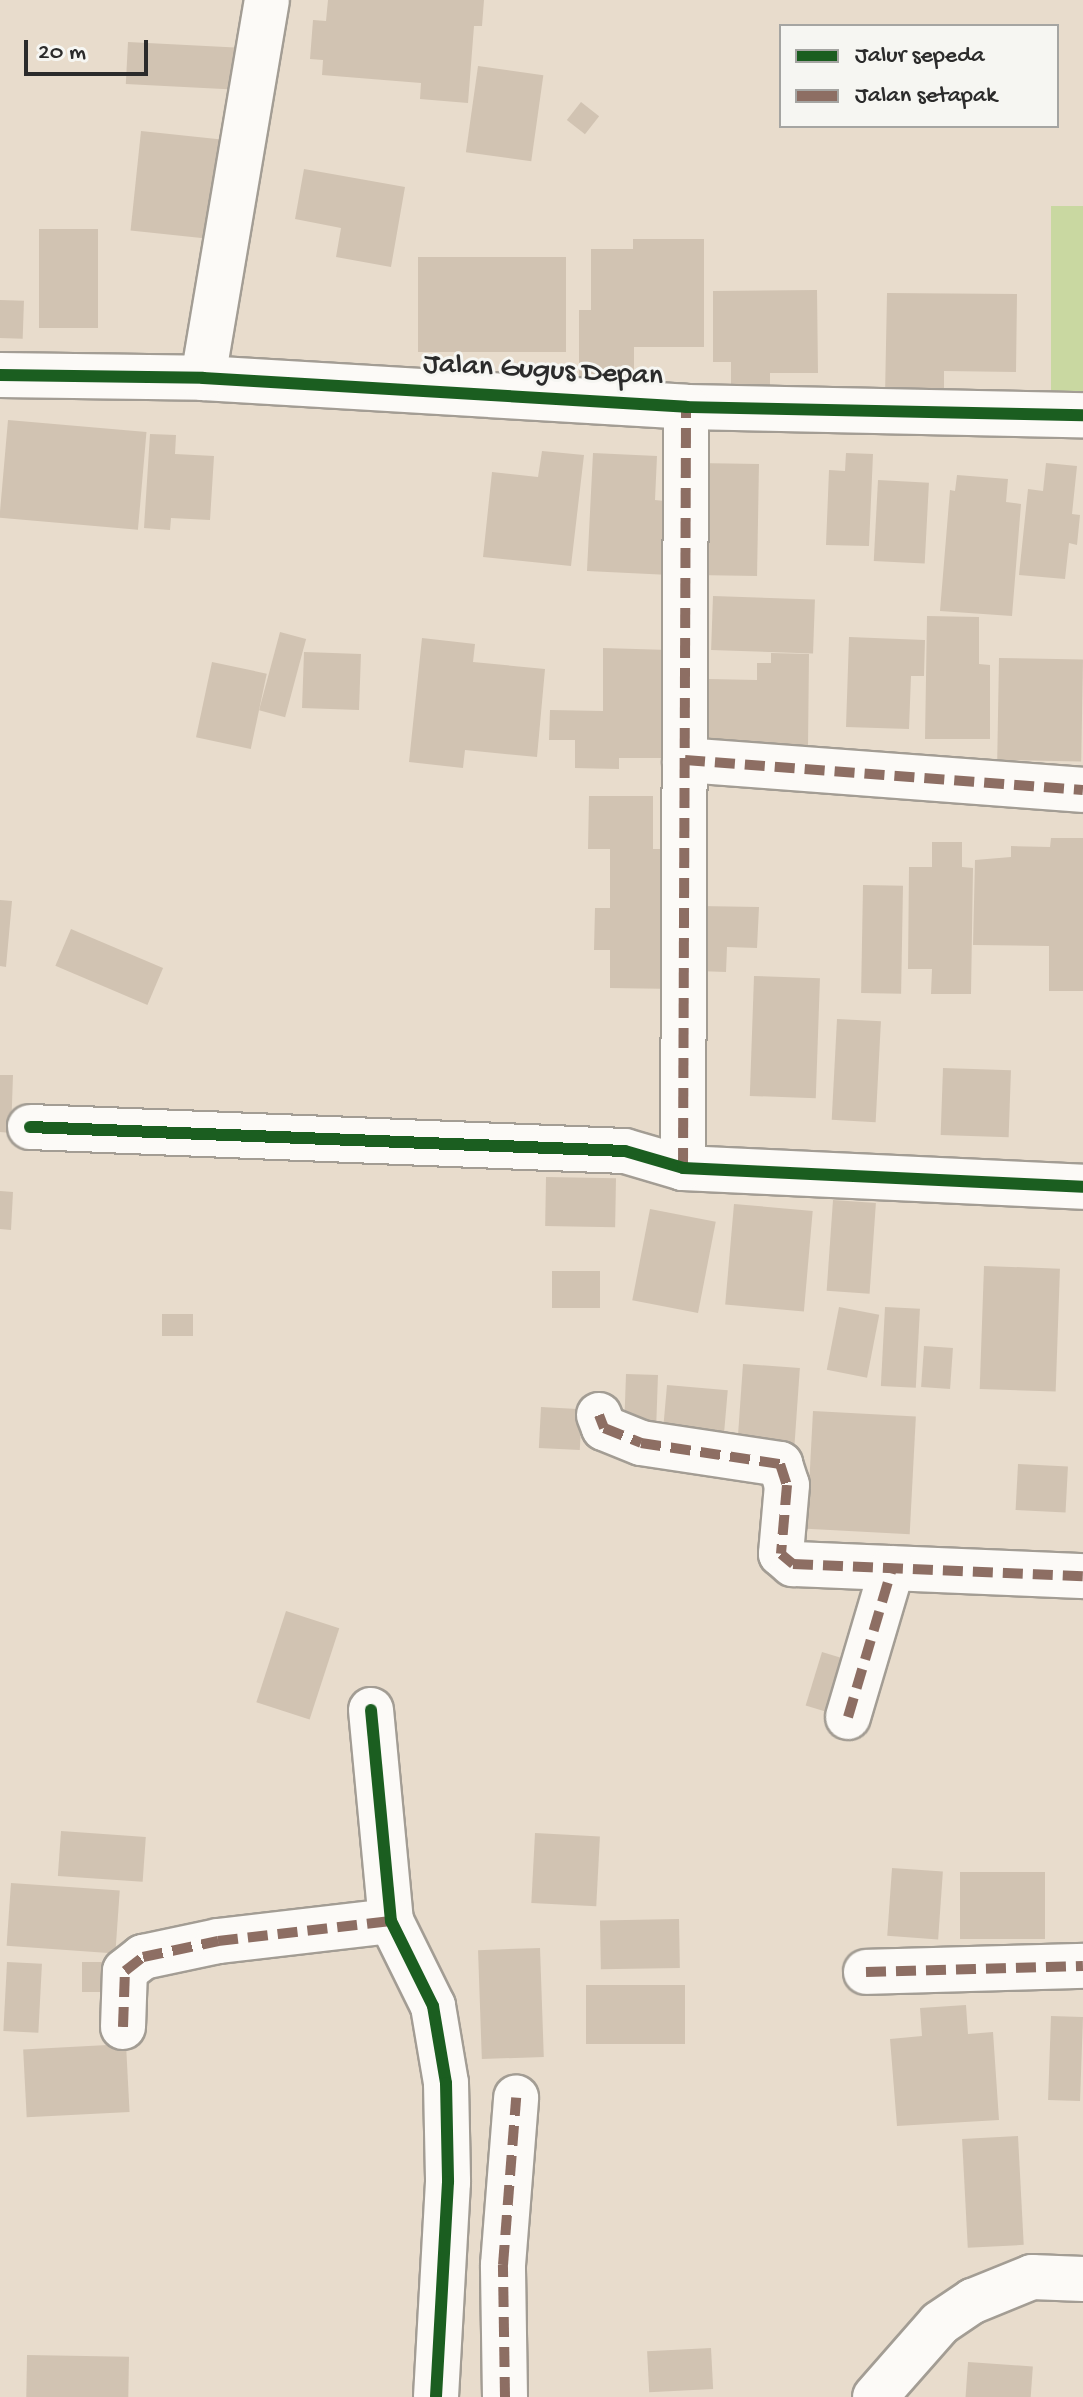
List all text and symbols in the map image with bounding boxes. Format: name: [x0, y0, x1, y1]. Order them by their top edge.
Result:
scale bar: [28, 24, 152, 74]
legend: [779, 24, 1059, 128]
text: 20 m: [38, 39, 86, 68]
text: Jalur sepeda: [855, 42, 985, 71]
text: Jalan setapak: [855, 82, 997, 111]
street label: Jalan Gugus Depan: [422, 348, 664, 396]

